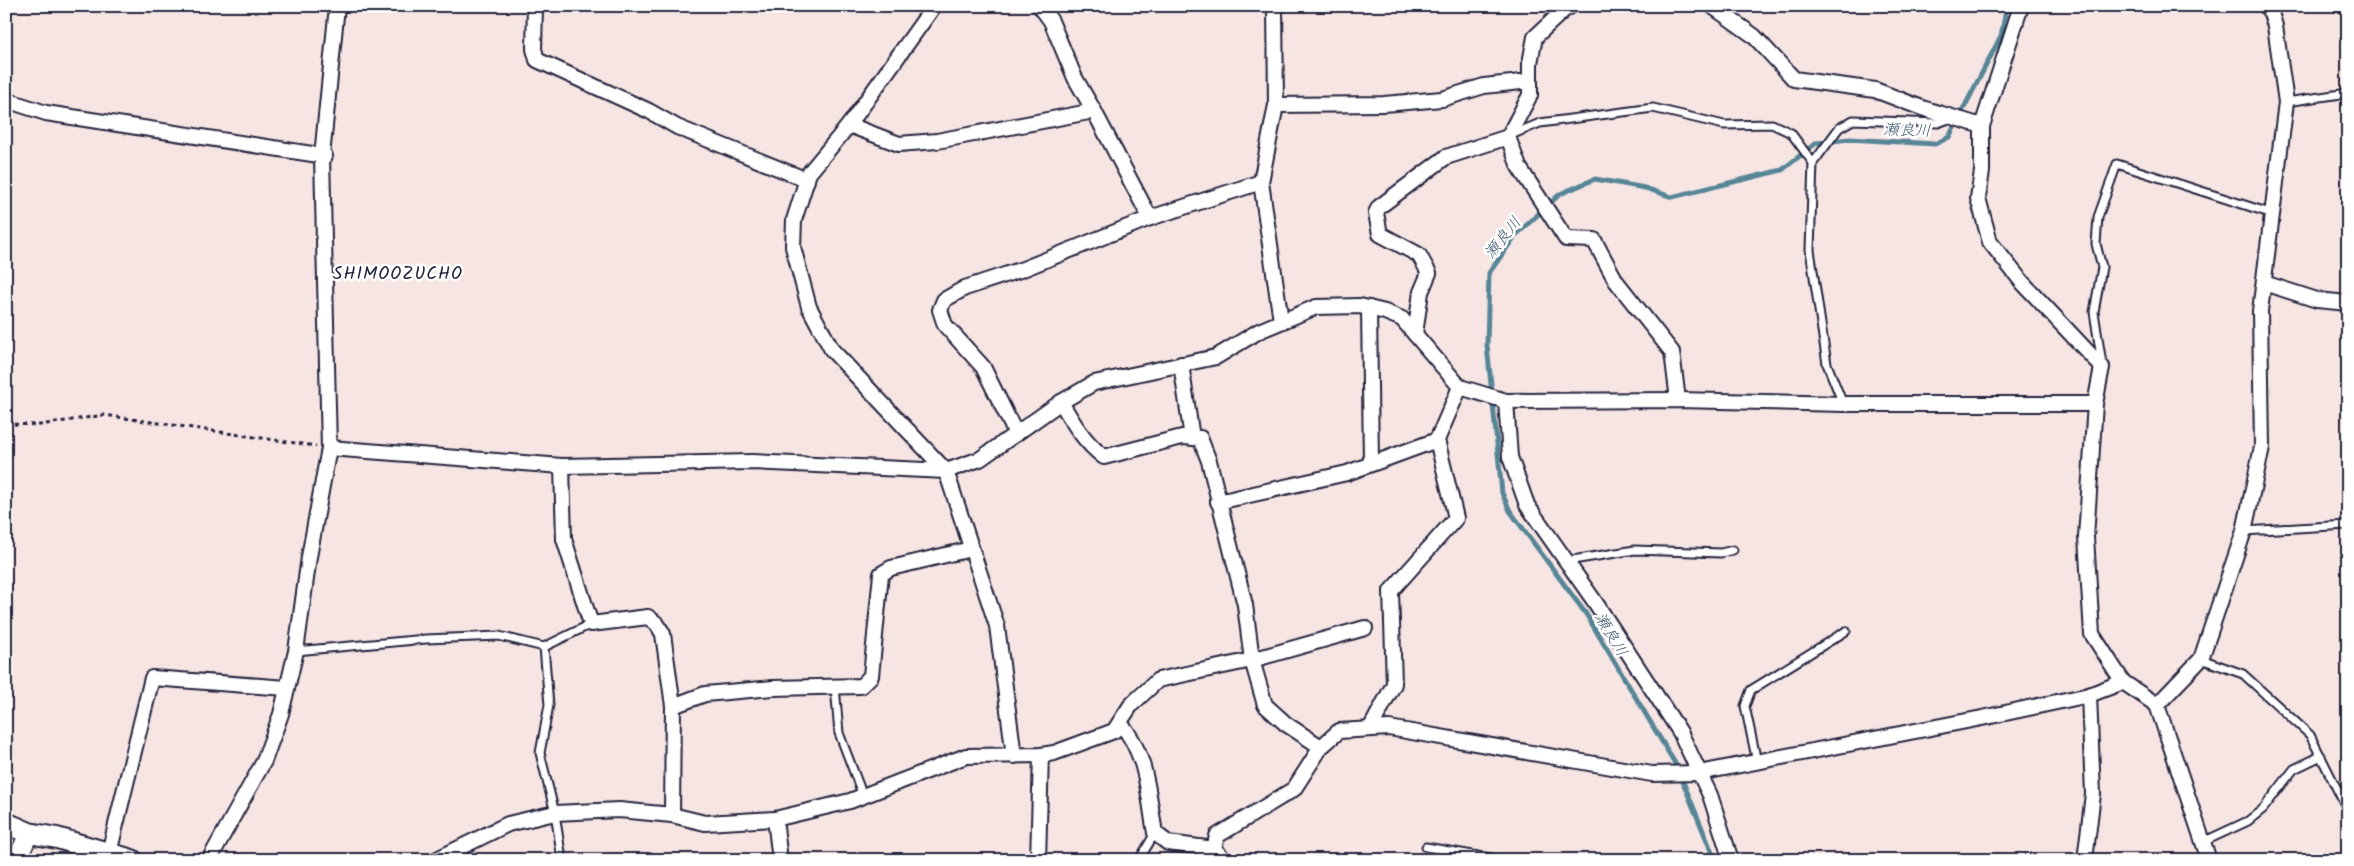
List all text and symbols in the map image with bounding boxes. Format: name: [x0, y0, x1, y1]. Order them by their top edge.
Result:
water label: 瀬良川: [1883, 117, 1931, 144]
water label: 瀬良川: [1478, 211, 1528, 264]
district label: SHIMOOZUCHO: [333, 260, 463, 289]
water label: 瀬良川: [1588, 608, 1634, 662]

